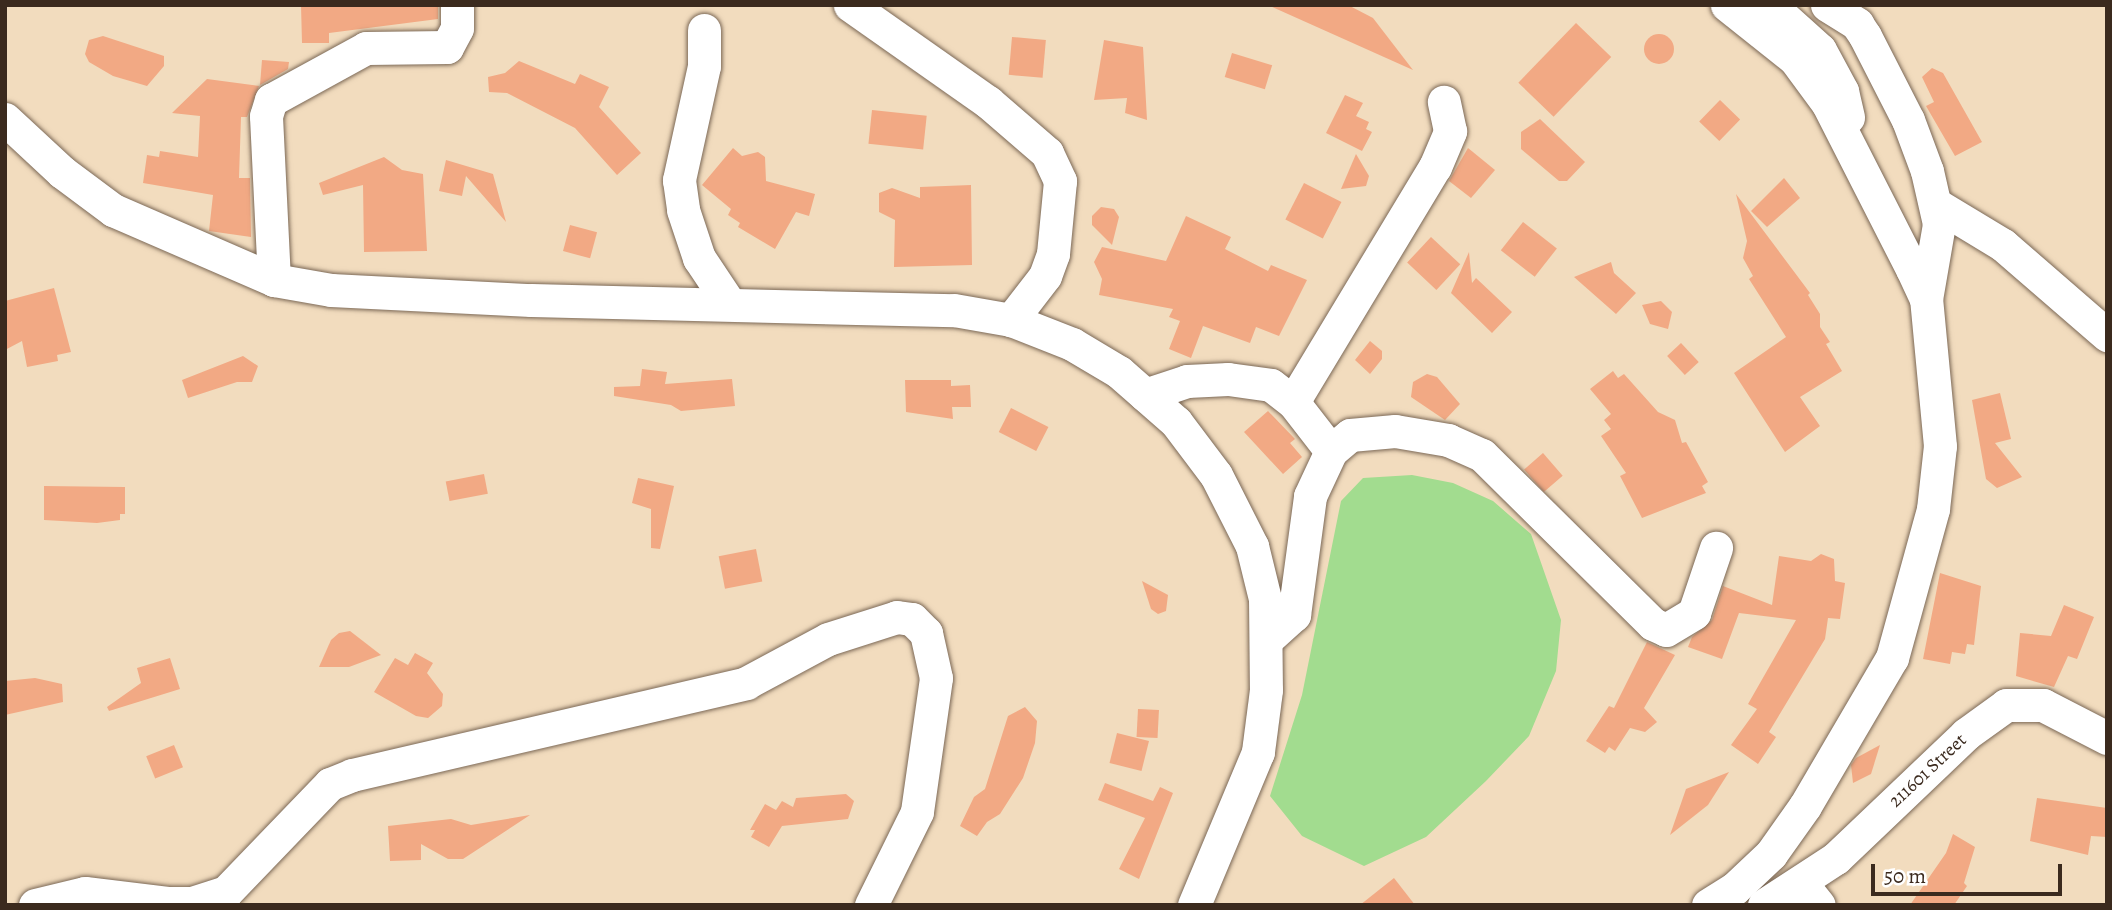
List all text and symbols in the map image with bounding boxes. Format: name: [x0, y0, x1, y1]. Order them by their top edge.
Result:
street label: 211601 Street: [1884, 729, 1972, 813]
scale bar: [1874, 850, 2065, 894]
text: 50 m: [1884, 862, 1926, 890]

